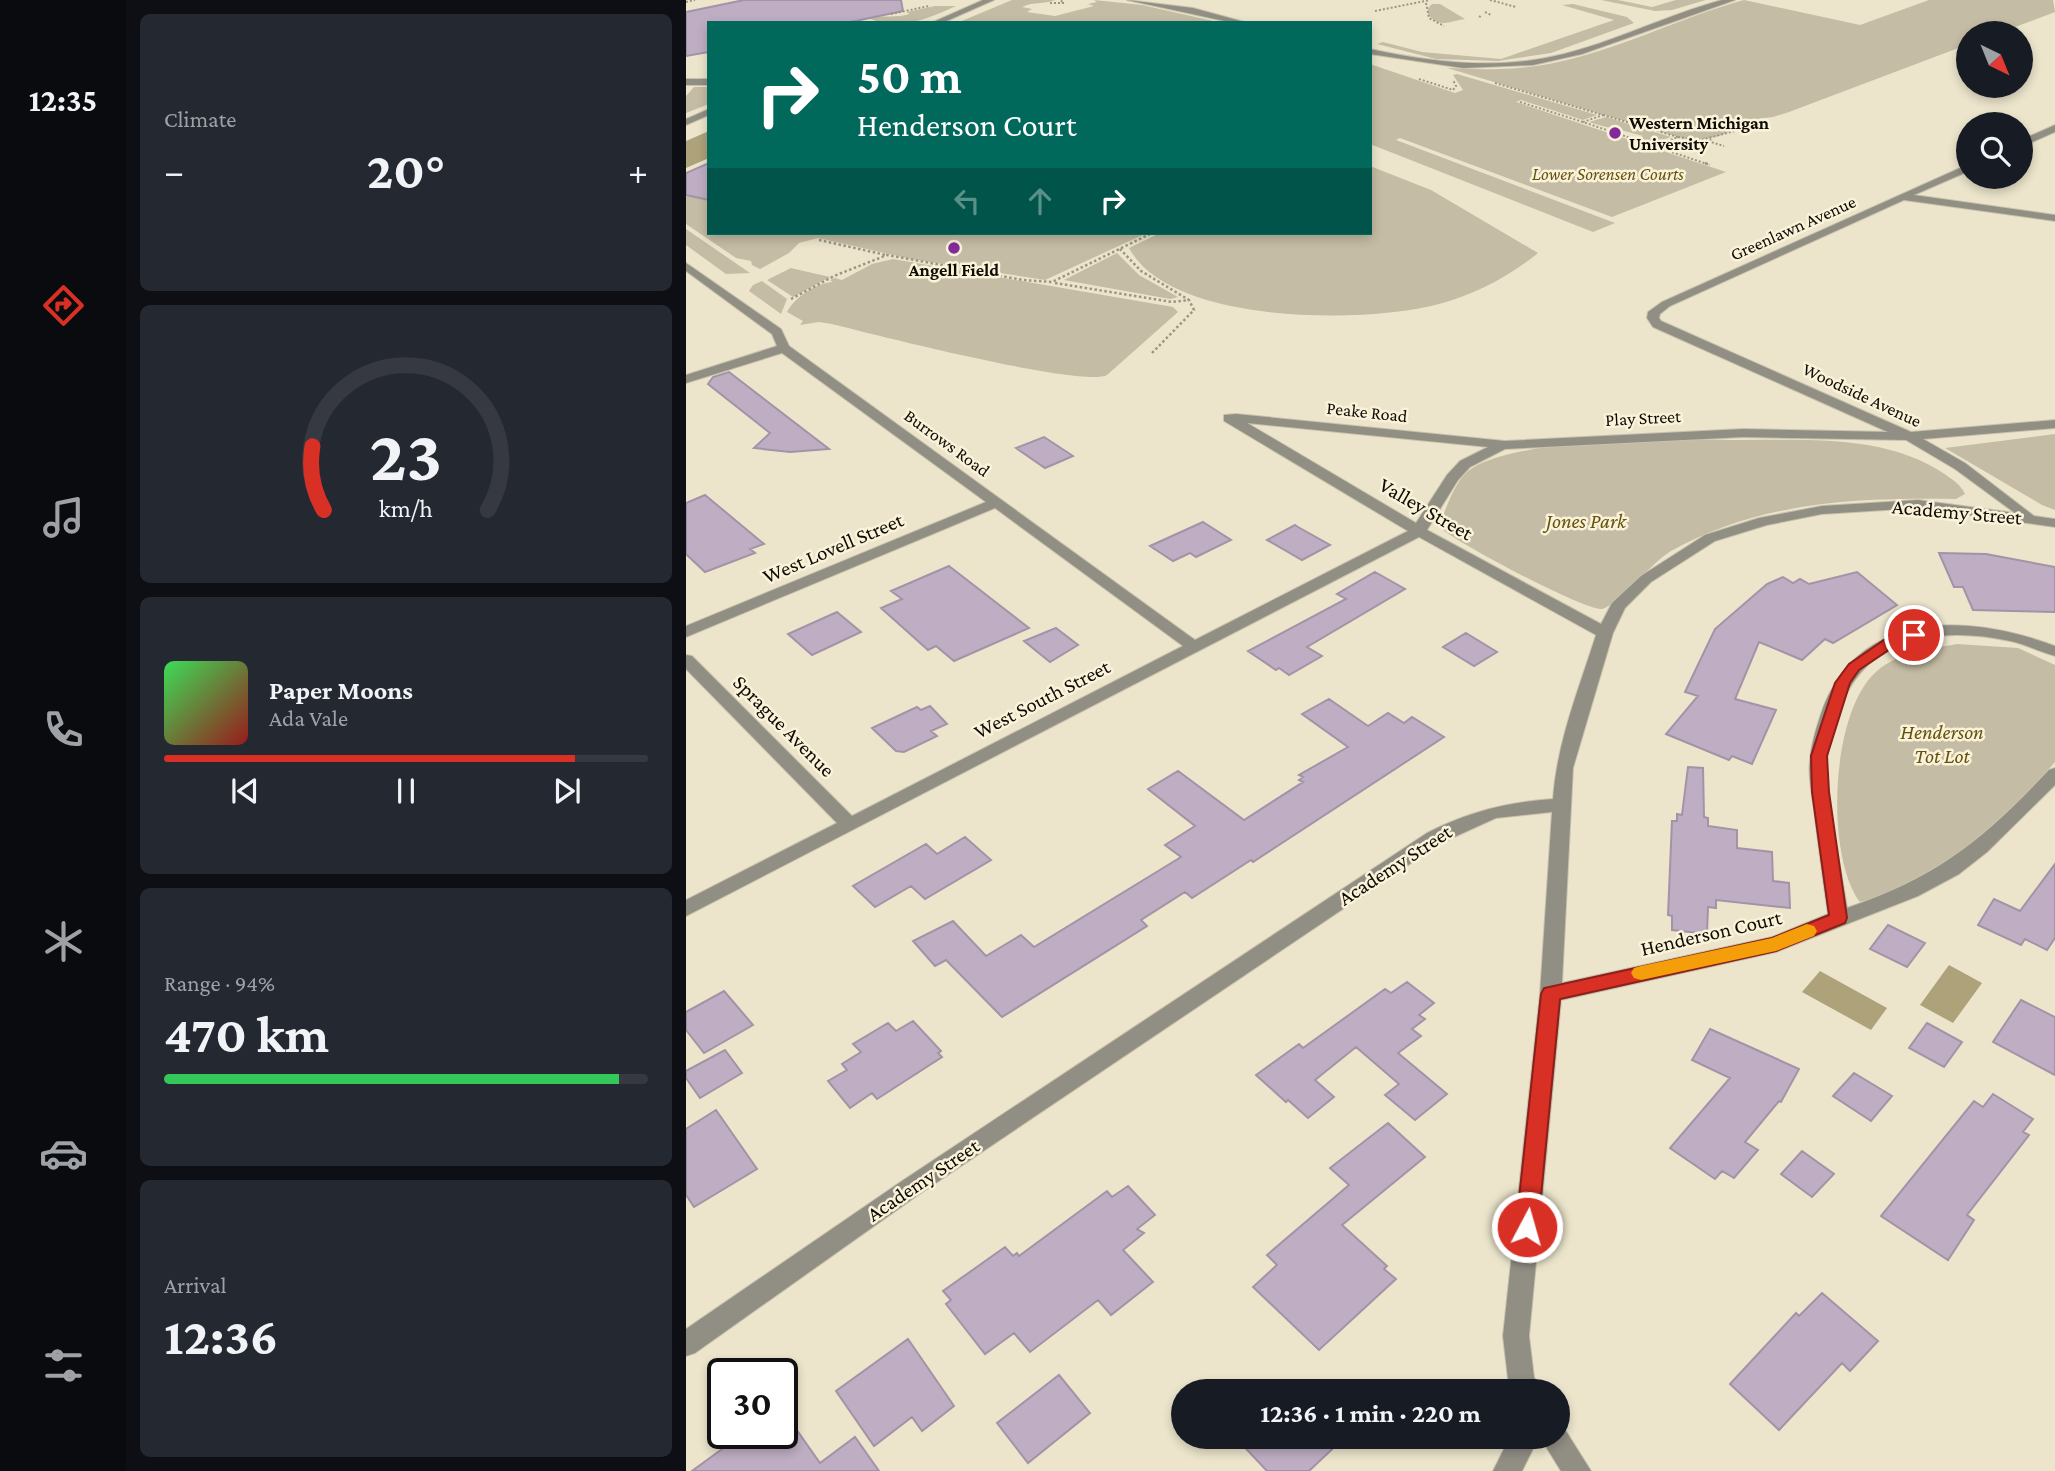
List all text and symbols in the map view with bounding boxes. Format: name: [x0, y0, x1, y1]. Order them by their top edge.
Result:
north arrow: [1956, 21, 2034, 98]
map controls: [1956, 21, 2033, 189]
icon: right: [742, 49, 833, 140]
text: 50 m: [857, 49, 962, 104]
text: 12:35: [29, 82, 97, 118]
text: Climate: [164, 106, 236, 132]
text: Henderson Court: [857, 107, 1076, 143]
button: search: [1956, 112, 2033, 189]
place label: Western Michigan University: [1628, 113, 1770, 154]
marker: Western Michigan University: [1607, 125, 1623, 141]
text: 20°: [367, 141, 445, 199]
text: −: [164, 150, 184, 192]
text: +: [628, 150, 648, 192]
park label: Lower Sorensen Courts: [1532, 164, 1684, 184]
icon: left: [948, 182, 986, 220]
icon: ahead: [1021, 182, 1059, 220]
icon: right: [1094, 182, 1132, 220]
street label: Greenlawn Avenue: [1727, 191, 1859, 265]
marker: Angell Field: [946, 240, 962, 256]
place label: Angell Field: [908, 260, 999, 280]
icon: directions: [39, 281, 88, 330]
street label: Woodside Avenue: [1799, 359, 1925, 431]
street label: Peake Road: [1326, 398, 1409, 426]
street label: Burrows Road: [900, 405, 994, 481]
street label: Play Street: [1605, 406, 1682, 430]
text: 23: [370, 416, 442, 497]
street label: Valley Street: [1375, 473, 1478, 546]
icon: music: [39, 493, 88, 542]
street label: Academy Street: [1891, 494, 2024, 530]
text: km/h: [379, 495, 433, 522]
street label: West Lovell Street: [759, 507, 908, 588]
park label: Jones Park: [1542, 509, 1627, 533]
pin: [1884, 605, 1944, 665]
icon: arrive: [1895, 616, 1933, 654]
street label: West South Street: [970, 654, 1115, 744]
street label: Sprague Avenue: [728, 670, 840, 782]
text: Paper Moons: [269, 676, 413, 705]
icon: phone: [39, 705, 88, 754]
text: Ada Vale: [269, 705, 348, 731]
park label: Henderson Tot Lot: [1900, 720, 1984, 768]
icon: previous: [226, 772, 264, 810]
icon: pause: [387, 772, 425, 810]
icon: next: [548, 772, 586, 810]
street label: Academy Street: [1334, 819, 1457, 911]
street label: Henderson Court: [1638, 905, 1785, 961]
icon: climate: [39, 917, 88, 966]
text: Range · 94%: [164, 970, 275, 996]
text: 470 km: [164, 1005, 329, 1063]
icon: car: [39, 1129, 88, 1178]
street label: Academy Street: [862, 1133, 985, 1226]
position arrow: [1490, 1190, 1564, 1264]
text: Arrival: [164, 1272, 227, 1298]
text: 12:36: [164, 1307, 278, 1365]
icon: filters: [39, 1341, 88, 1390]
speed limit sign: 30: [707, 1358, 798, 1449]
text: 12:36 · 1 min · 220 m: [1260, 1399, 1481, 1428]

